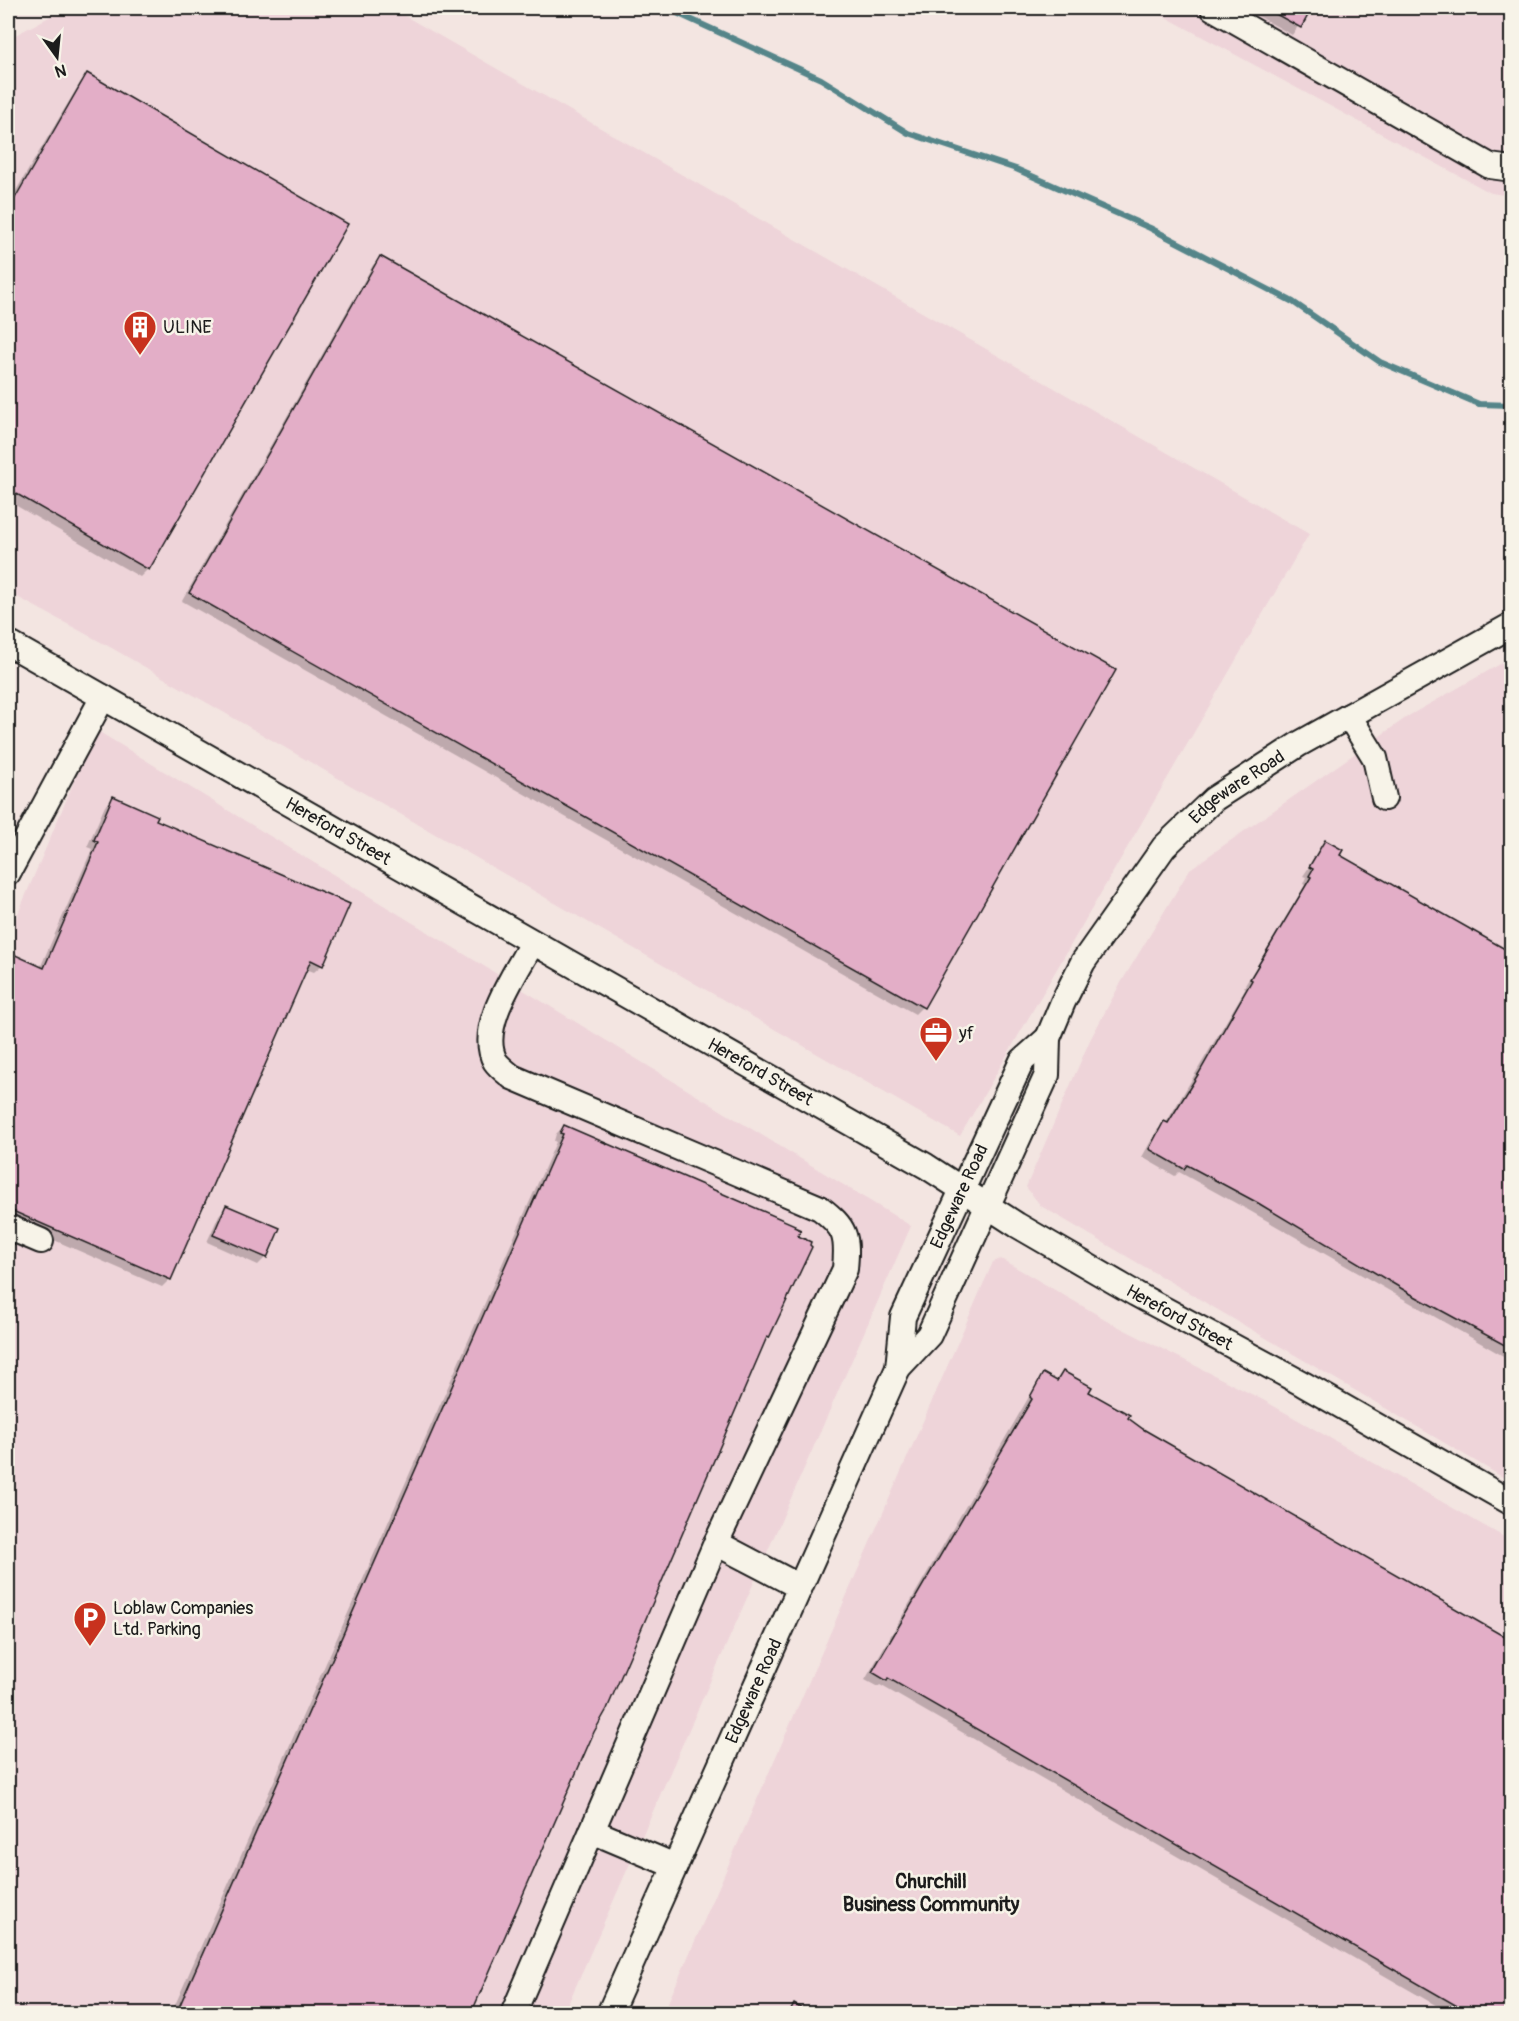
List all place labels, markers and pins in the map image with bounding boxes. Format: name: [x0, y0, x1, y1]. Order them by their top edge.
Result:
building icon: ULINE: [122, 309, 158, 356]
place label: ULINE: [163, 316, 212, 339]
office icon: yf: [918, 1015, 954, 1062]
place label: yf: [958, 1022, 975, 1045]
place label: Loblaw Companies Ltd. Parking: [113, 1597, 253, 1641]
parking icon: Loblaw Companies Ltd. Parking: [72, 1600, 108, 1647]

